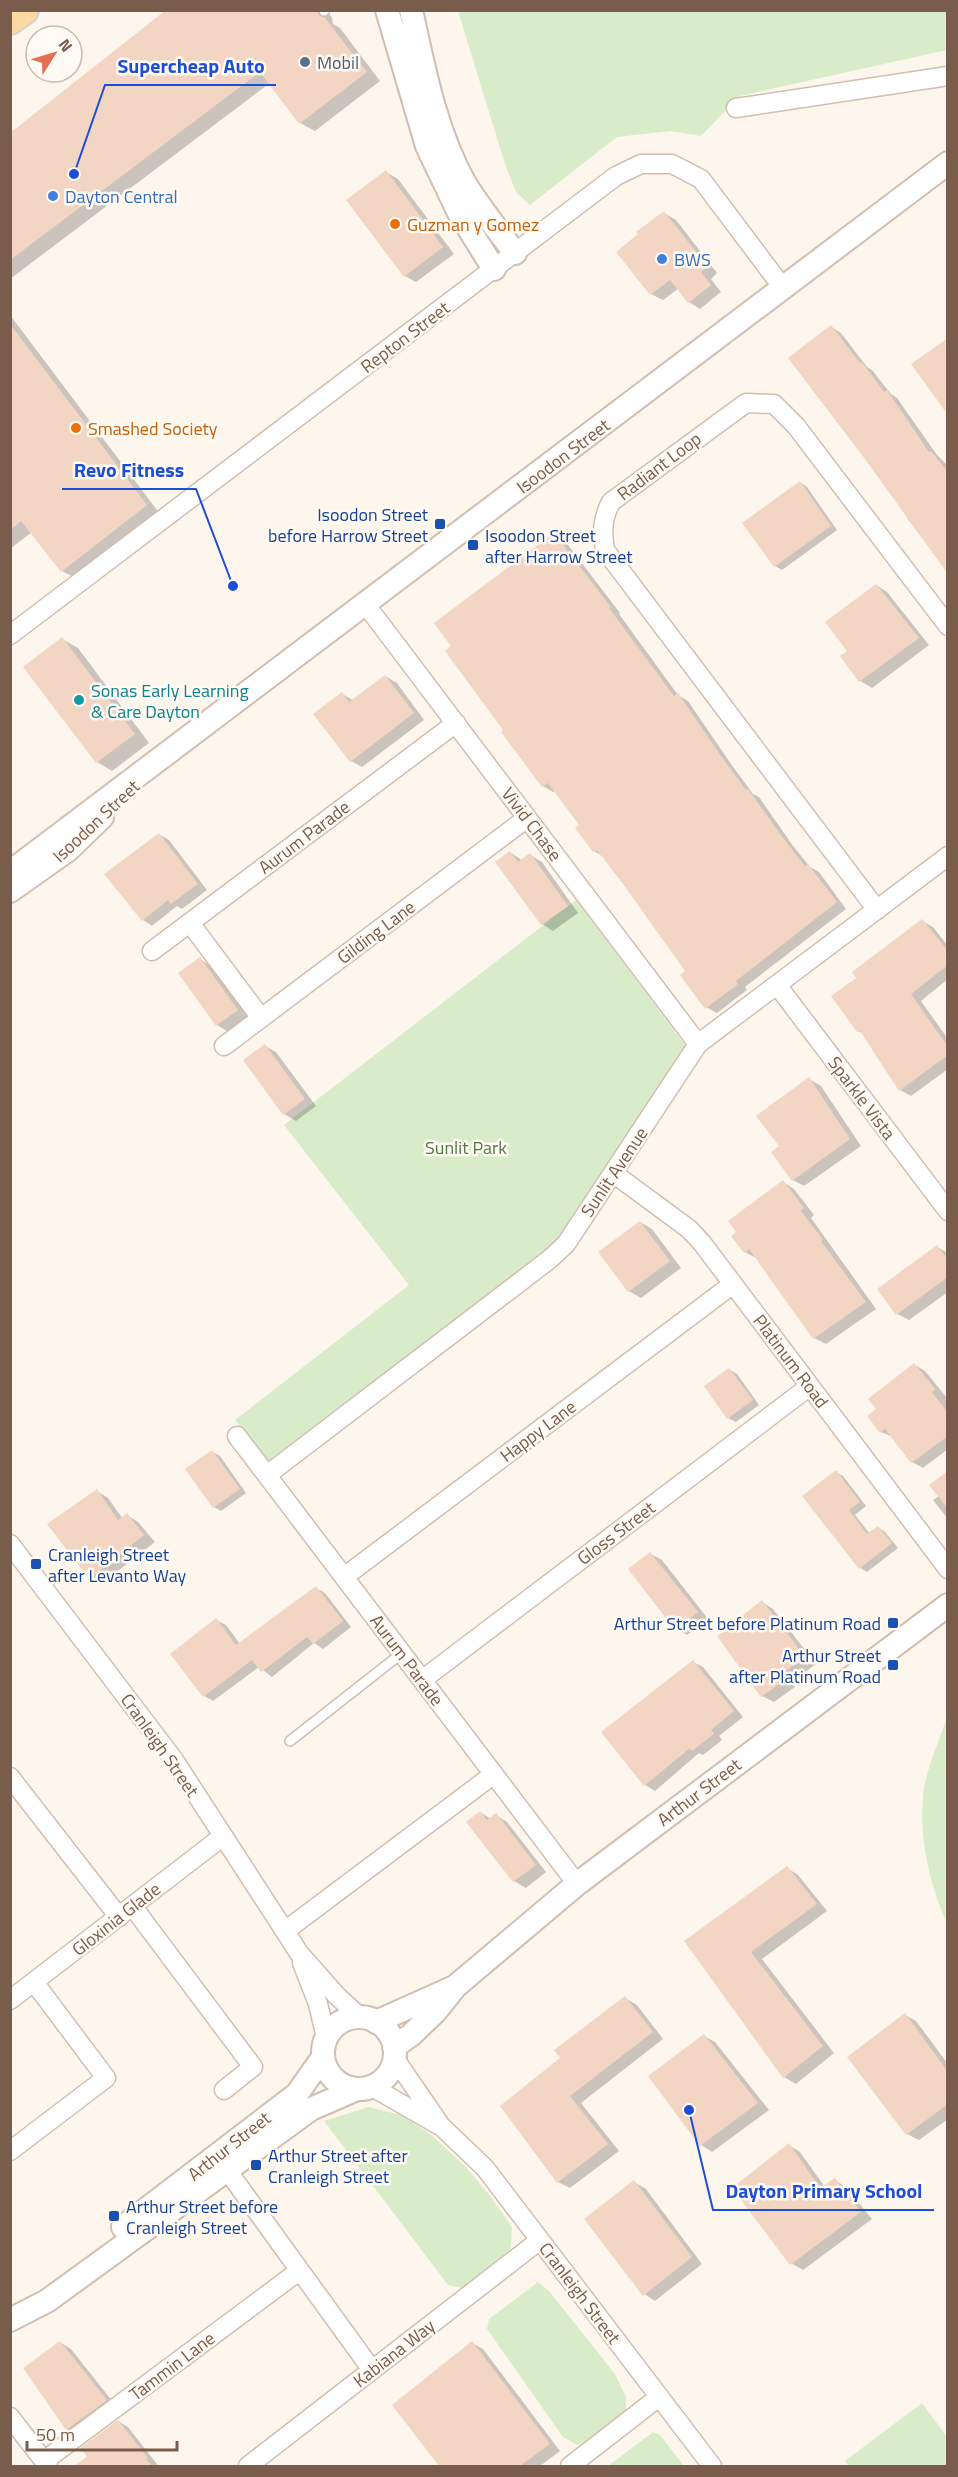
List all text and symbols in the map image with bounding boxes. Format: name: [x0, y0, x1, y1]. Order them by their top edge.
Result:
north arrow: [24, 24, 84, 84]
text: N: [53, 33, 79, 57]
callout: Supercheap Auto: [105, 47, 276, 85]
place label: Mobil: [317, 49, 359, 76]
text: Supercheap Auto: [117, 50, 265, 81]
marker: Mobil: [298, 55, 312, 69]
place label: Dayton Central: [65, 183, 178, 210]
marker: Dayton Central: [46, 189, 60, 203]
place label: Guzman y Gomez: [407, 211, 539, 238]
marker: Guzman y Gomez: [388, 217, 402, 231]
place label: BWS: [674, 246, 711, 273]
marker: BWS: [655, 252, 669, 266]
street label: Repton Street: [355, 294, 456, 379]
street label: Isoodon Street: [511, 411, 616, 500]
place label: Smashed Society: [88, 415, 218, 442]
marker: Smashed Society: [69, 421, 83, 435]
street label: Radiant Loop: [611, 425, 707, 507]
callout: Revo Fitness: [62, 451, 196, 489]
text: Revo Fitness: [74, 454, 184, 485]
place label: Isoodon Street before Harrow Street: [268, 501, 429, 549]
marker: Isoodon Street before Harrow Street: [433, 517, 447, 531]
place label: Isoodon Street after Harrow Street: [485, 522, 633, 570]
marker: Isoodon Street after Harrow Street: [466, 538, 480, 552]
place label: Sonas Early Learning & Care Dayton: [91, 677, 249, 725]
marker: Sonas Early Learning & Care Dayton: [72, 693, 86, 707]
street label: Isoodon Street: [46, 773, 146, 869]
street label: Vivid Chase: [495, 781, 569, 867]
street label: Aurum Parade: [253, 794, 355, 880]
street label: Gilding Lane: [331, 894, 421, 970]
street label: Sparkle Vista: [822, 1051, 902, 1145]
street label: Sunlit Avenue: [574, 1121, 654, 1223]
park label: Sunlit Park: [425, 1134, 507, 1161]
street label: Platinum Road: [747, 1308, 835, 1414]
street label: Happy Lane: [494, 1393, 582, 1469]
street label: Gloss Street: [571, 1494, 661, 1571]
place label: Cranleigh Street after Levanto Way: [48, 1541, 187, 1589]
marker: Cranleigh Street after Levanto Way: [29, 1557, 43, 1571]
street label: Aurum Parade: [364, 1609, 450, 1711]
place label: Arthur Street before Platinum Road: [614, 1610, 881, 1637]
marker: Arthur Street before Platinum Road: [886, 1616, 900, 1630]
place label: Arthur Street after Platinum Road: [729, 1642, 882, 1690]
marker: Arthur Street after Platinum Road: [886, 1658, 900, 1672]
street label: Cranleigh Street: [114, 1688, 206, 1803]
street label: Arthur Street: [651, 1751, 747, 1833]
street label: Gloxinia Glade: [66, 1876, 166, 1962]
street label: Arthur Street: [182, 2104, 277, 2187]
place label: Arthur Street after Cranleigh Street: [268, 2142, 408, 2190]
marker: Arthur Street after Cranleigh Street: [249, 2158, 263, 2172]
callout: Dayton Primary School: [713, 2172, 934, 2210]
text: Dayton Primary School: [726, 2175, 922, 2206]
place label: Arthur Street before Cranleigh Street: [126, 2193, 278, 2241]
marker: Arthur Street before Cranleigh Street: [107, 2209, 121, 2223]
street label: Cranleigh Street: [533, 2237, 628, 2350]
street label: Kabiana Way: [347, 2312, 441, 2394]
street label: Tammin Lane: [124, 2325, 220, 2407]
scale bar: [27, 2414, 177, 2452]
text: 50 m: [36, 2421, 75, 2448]

